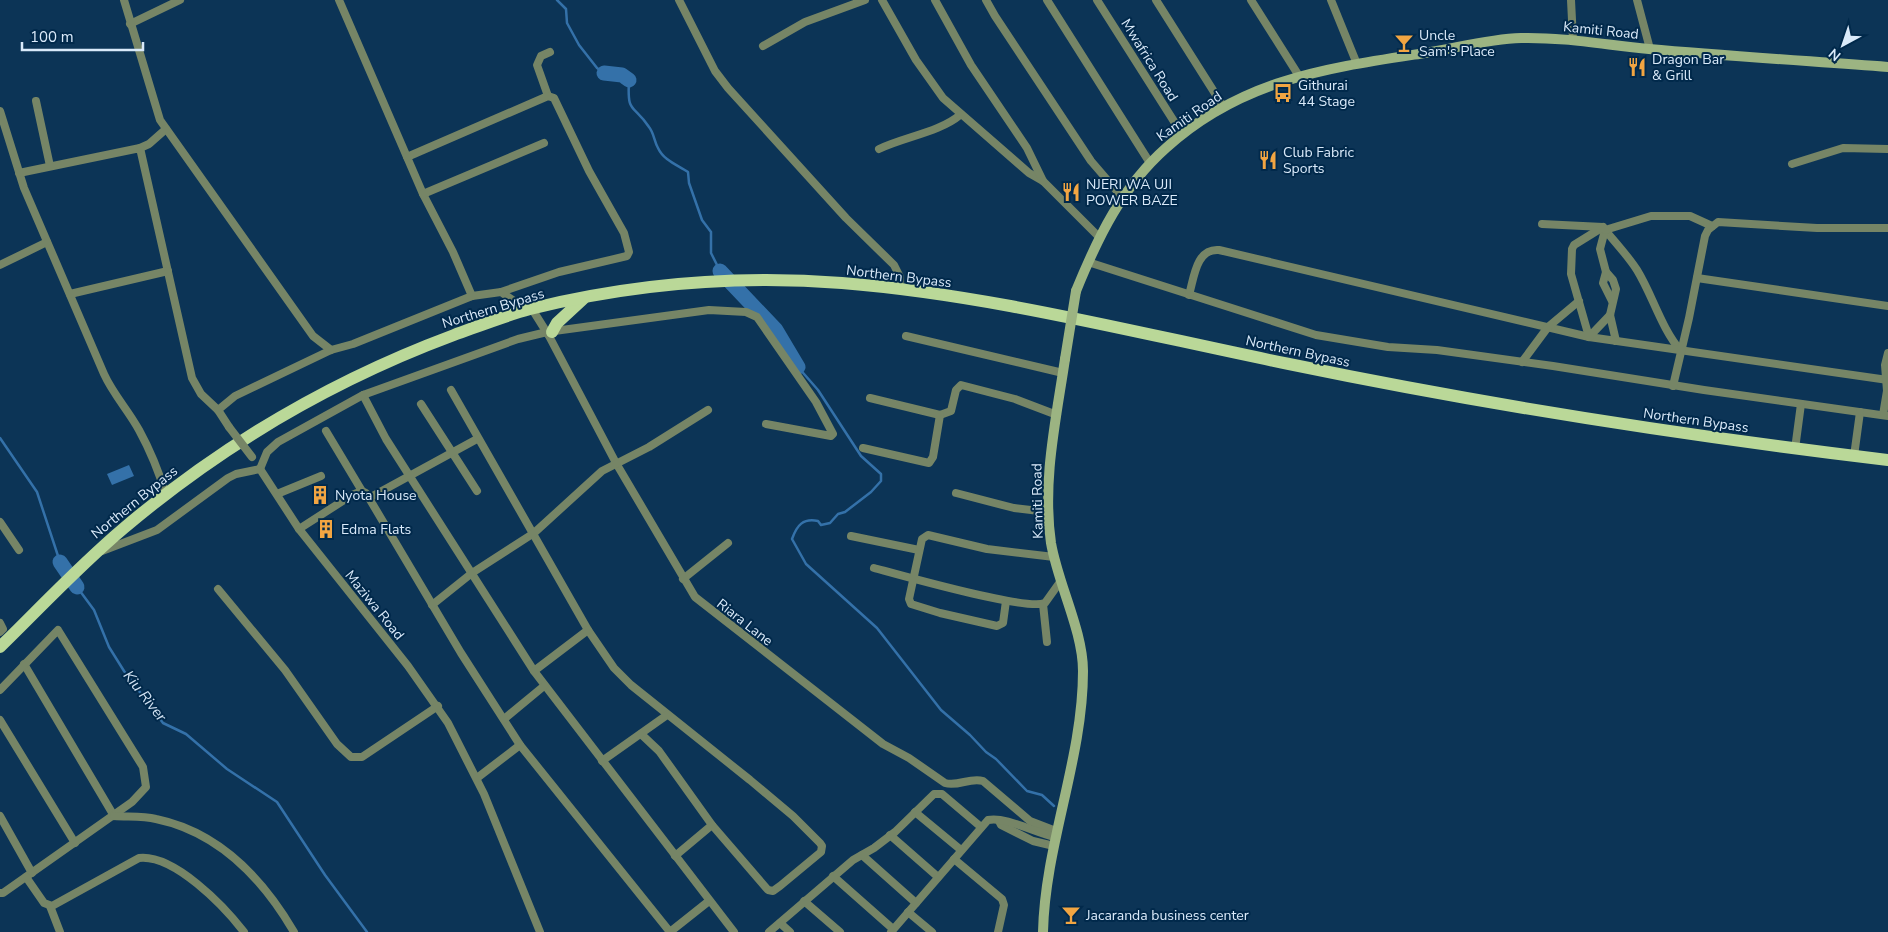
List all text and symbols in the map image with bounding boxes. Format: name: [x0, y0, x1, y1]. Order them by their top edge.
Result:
street label: Mwafrica Road: [1117, 15, 1183, 105]
street label: Kamiti Road: [1562, 17, 1640, 44]
scale bar: [22, 20, 144, 52]
north arrow: [1818, 20, 1868, 70]
place label: Uncle Sam's Place: [1419, 26, 1495, 61]
text: 100 m: [30, 27, 74, 47]
bar icon: Uncle Sam's Place: [1393, 32, 1415, 54]
text: N: [1825, 44, 1845, 65]
place label: Dragon Bar & Grill: [1652, 50, 1724, 85]
restaurant icon: Dragon Bar & Grill: [1626, 56, 1648, 78]
place label: Githurai 44 Stage: [1298, 76, 1355, 111]
bus stop icon: Githurai 44 Stage: [1272, 82, 1294, 104]
street label: Kamiti Road: [1153, 87, 1226, 146]
place label: Club Fabric Sports: [1283, 143, 1354, 178]
restaurant icon: Club Fabric Sports: [1257, 149, 1279, 171]
place label: NJERI WA UJI POWER BAZE: [1086, 175, 1178, 210]
restaurant icon: NJERI WA UJI POWER BAZE: [1060, 181, 1082, 203]
street label: Northern Bypass: [845, 261, 953, 292]
street label: Northern Bypass: [440, 284, 547, 333]
street label: Northern Bypass: [1244, 331, 1352, 372]
street label: Northern Bypass: [1642, 404, 1750, 437]
street label: Northern Bypass: [87, 461, 182, 543]
street label: Kamiti Road: [1027, 463, 1048, 539]
building icon: Nyota House: [309, 484, 331, 506]
place label: Nyota House: [335, 486, 417, 505]
building icon: Edma Flats: [315, 518, 337, 540]
place label: Edma Flats: [341, 520, 411, 539]
street label: Maziwa Road: [341, 567, 409, 644]
street label: Riara Lane: [713, 594, 777, 650]
water label: Kiu River: [119, 666, 172, 726]
bar icon: Jacaranda business center: [1060, 904, 1082, 926]
place label: Jacaranda business center: [1085, 906, 1249, 925]

